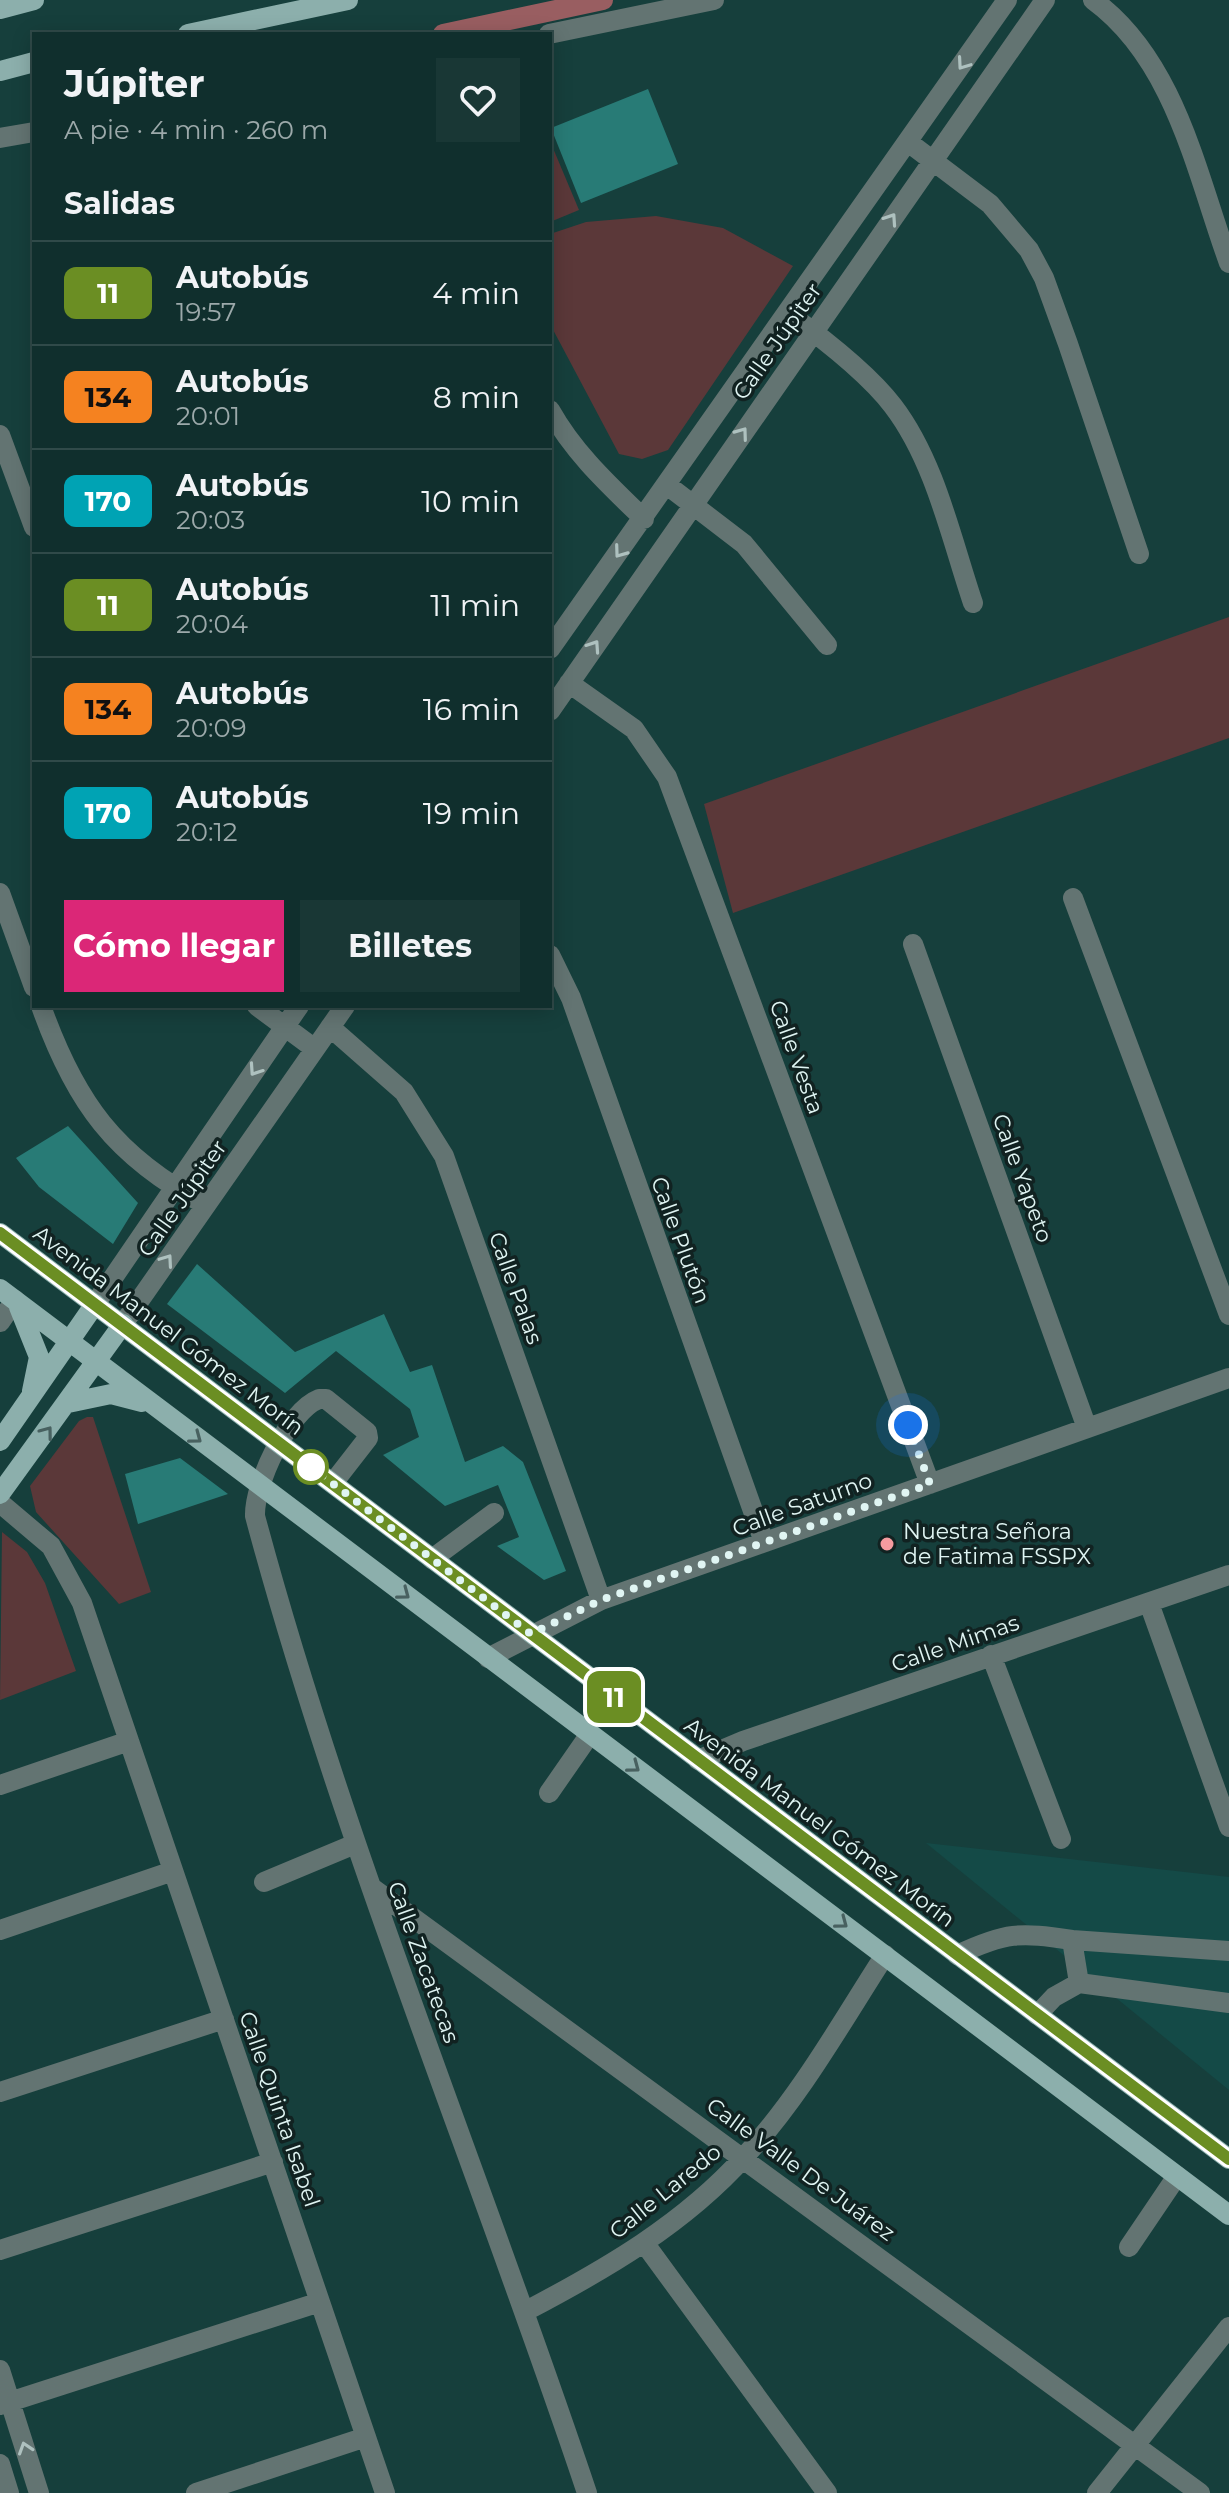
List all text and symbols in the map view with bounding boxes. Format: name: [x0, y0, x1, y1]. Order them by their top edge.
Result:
one-way arrow: [958, 55, 973, 69]
button: heart: [436, 58, 520, 142]
text: Júpiter: [64, 60, 205, 107]
text: A pie · 4 min · 260 m: [64, 114, 328, 146]
text: Salidas: [64, 185, 175, 222]
one-way arrow: [881, 214, 896, 228]
text: Autobús: [176, 259, 309, 296]
text: 4 min: [432, 275, 520, 312]
text: 11: [97, 276, 119, 310]
street label: Calle Júpiter: [727, 278, 828, 405]
text: 19:57: [176, 296, 236, 328]
text: Autobús: [176, 363, 309, 400]
text: 8 min: [433, 379, 520, 416]
text: 134: [85, 380, 131, 414]
text: 20:01: [176, 400, 240, 432]
one-way arrow: [732, 427, 747, 441]
text: Autobús: [176, 467, 309, 504]
text: 10 min: [421, 483, 520, 520]
text: 170: [85, 484, 131, 518]
text: 20:03: [176, 504, 245, 536]
one-way arrow: [615, 543, 630, 557]
text: Autobús: [176, 571, 309, 608]
text: 11 min: [430, 587, 520, 624]
text: 11: [97, 588, 119, 622]
text: 20:04: [176, 608, 248, 640]
one-way arrow: [584, 641, 599, 655]
text: Autobús: [176, 675, 309, 712]
text: 16 min: [423, 691, 520, 728]
text: 134: [85, 692, 131, 726]
text: 20:09: [176, 712, 246, 744]
text: Autobús: [176, 779, 309, 816]
text: 19 min: [423, 795, 520, 832]
text: 170: [85, 796, 131, 830]
text: 20:12: [176, 816, 238, 848]
button: Cómo llegar: [64, 900, 284, 992]
button: Billetes: [300, 900, 520, 992]
street label: Calle Vesta: [764, 997, 830, 1118]
one-way arrow: [250, 1062, 265, 1076]
street label: Calle Yapeto: [987, 1110, 1058, 1246]
street label: Calle Júpiter: [132, 1135, 233, 1262]
street label: Calle Plutón: [645, 1173, 716, 1307]
street label: Avenida Manuel Gómez Morín: [28, 1220, 309, 1441]
street label: Calle Palas: [483, 1228, 548, 1348]
one-way arrow: [157, 1255, 172, 1269]
your location: [888, 1405, 928, 1445]
one-way arrow: [37, 1426, 51, 1441]
one-way arrow: [187, 1428, 202, 1442]
unlabelled marker: [294, 1450, 328, 1484]
street label: Calle Saturno: [729, 1467, 876, 1542]
place label: Nuestra Señora de Fatima FSSPX: [903, 1518, 1091, 1570]
marker: Nuestra Señora de Fatima FSSPX: [878, 1535, 896, 1553]
one-way arrow: [395, 1585, 409, 1599]
street label: Calle Mimas: [888, 1609, 1023, 1678]
line badge: 11: [578, 1671, 650, 1723]
text: 11: [603, 1680, 625, 1714]
street label: Avenida Manuel Gómez Morín: [679, 1712, 960, 1933]
one-way arrow: [625, 1757, 640, 1771]
street label: Calle Zacatecas: [382, 1878, 465, 2047]
one-way arrow: [833, 1913, 848, 1928]
street label: Calle Quinta Isabel: [233, 2008, 326, 2210]
street label: Calle Valle De Juárez: [701, 2092, 900, 2247]
street label: Calle Laredo: [604, 2138, 727, 2245]
one-way arrow: [18, 2441, 34, 2455]

